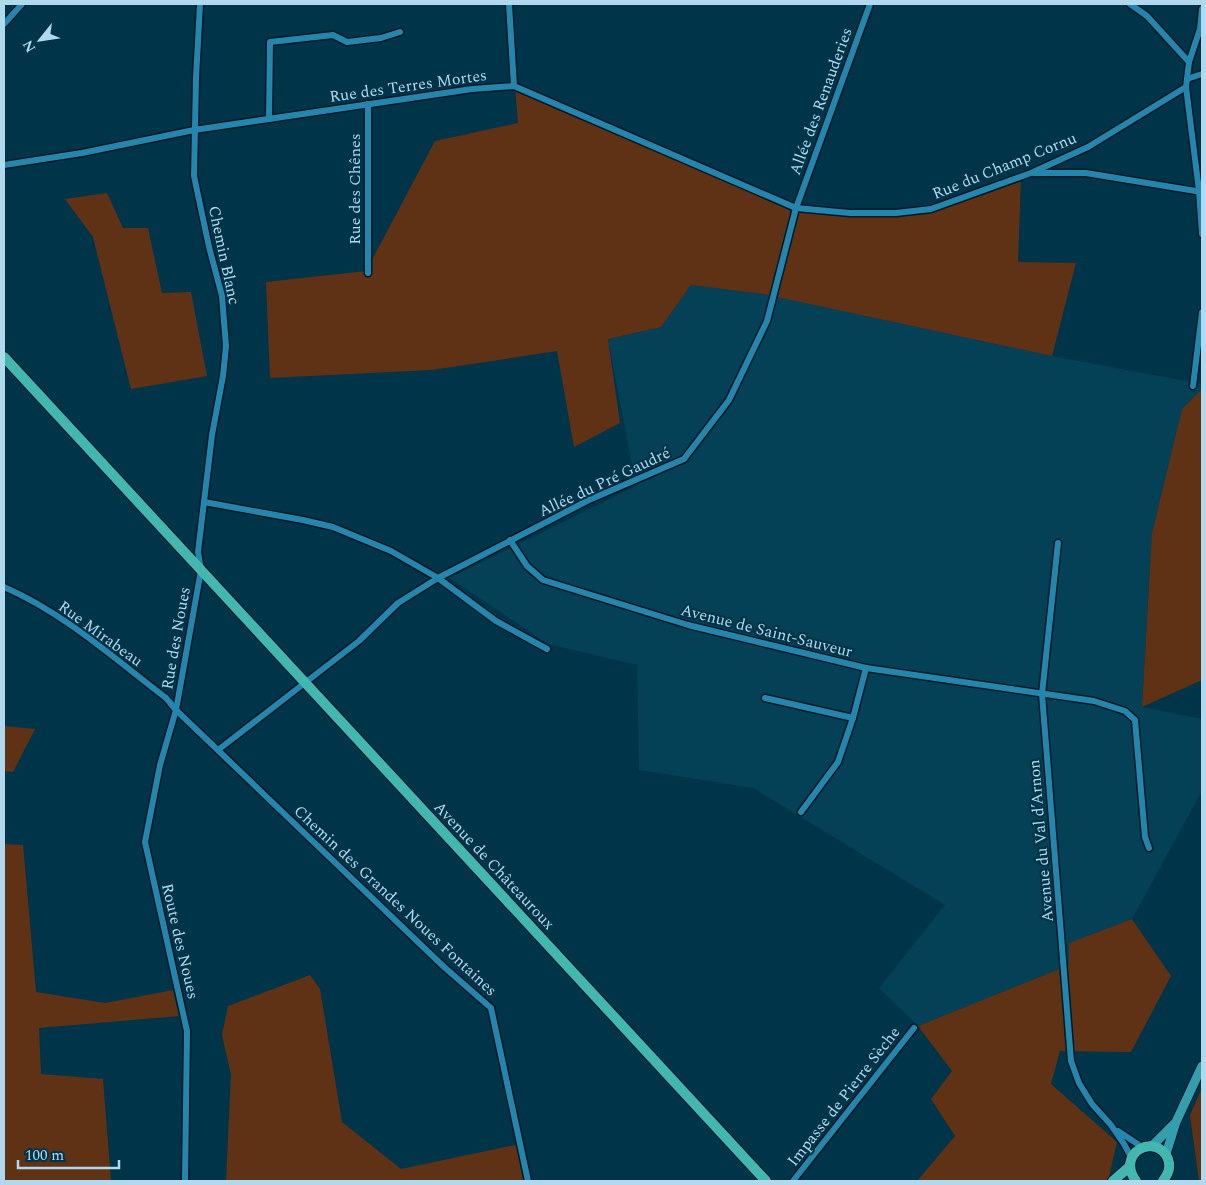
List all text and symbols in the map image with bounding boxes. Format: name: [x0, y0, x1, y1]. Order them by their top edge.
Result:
north arrow: [15, 15, 65, 65]
street label: Allée des Renauderies: [783, 24, 859, 178]
text: N: [17, 36, 41, 56]
street label: Rue des Terres Mortes: [328, 63, 488, 109]
street label: Rue du Champ Cornu: [929, 126, 1080, 206]
street label: Rue des Chênes: [343, 133, 367, 245]
street label: Chemin Blanc: [202, 204, 246, 307]
street label: Allée du Pré Gaudré: [535, 441, 674, 523]
street label: Rue des Noues: [155, 585, 197, 691]
street label: Rue Mirabeau: [53, 595, 148, 673]
street label: Avenue de Saint-Sauveur: [678, 598, 855, 664]
street label: Avenue du Val d’Arnon: [1022, 758, 1060, 923]
street label: Avenue de Châteauroux: [428, 796, 560, 935]
street label: Chemin des Grandes Noues Fontaines: [288, 800, 502, 1002]
street label: Route des Noues: [155, 881, 205, 1002]
street label: Impasse de Pierre Sèche: [781, 1022, 906, 1172]
scale bar: [18, 1138, 119, 1170]
text: 100 m: [25, 1144, 64, 1167]

